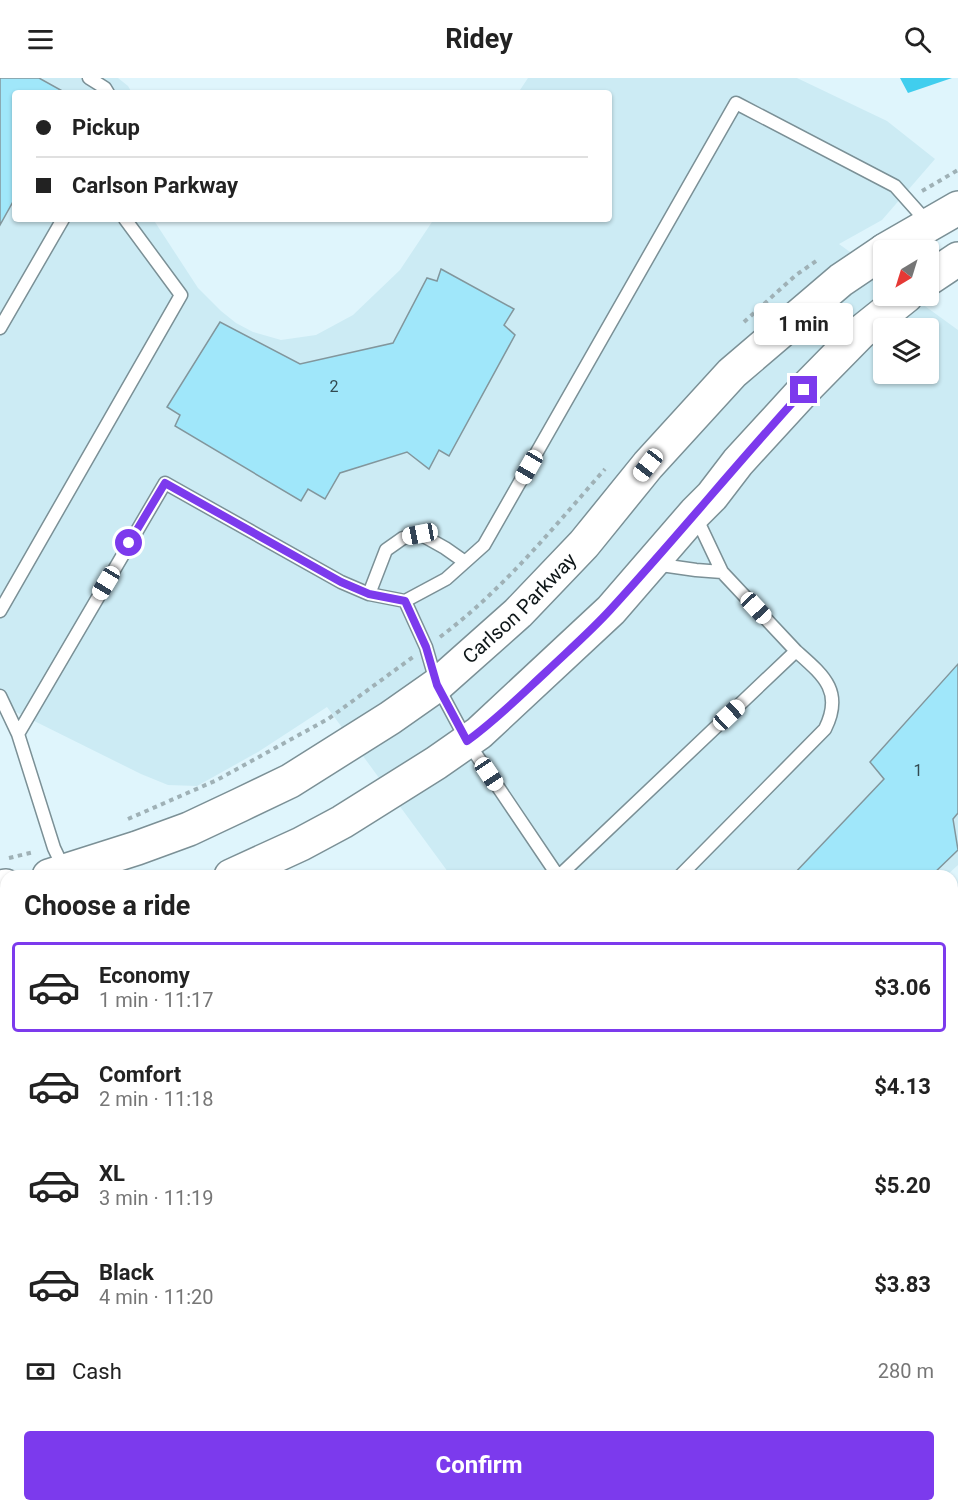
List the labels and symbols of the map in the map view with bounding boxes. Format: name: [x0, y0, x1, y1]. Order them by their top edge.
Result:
north arrow: [873, 240, 939, 306]
callout: 1 min: [754, 303, 854, 345]
route end: [790, 376, 817, 403]
house number: 2: [330, 377, 339, 396]
car: [630, 445, 666, 485]
car: [512, 447, 546, 487]
car: [401, 522, 439, 546]
route start: [115, 529, 142, 556]
street label: Carlson Parkway: [458, 547, 582, 668]
car: [89, 563, 123, 603]
car: [737, 589, 775, 627]
car: [710, 696, 748, 734]
car: [471, 754, 507, 794]
house number: 1: [914, 761, 923, 780]

